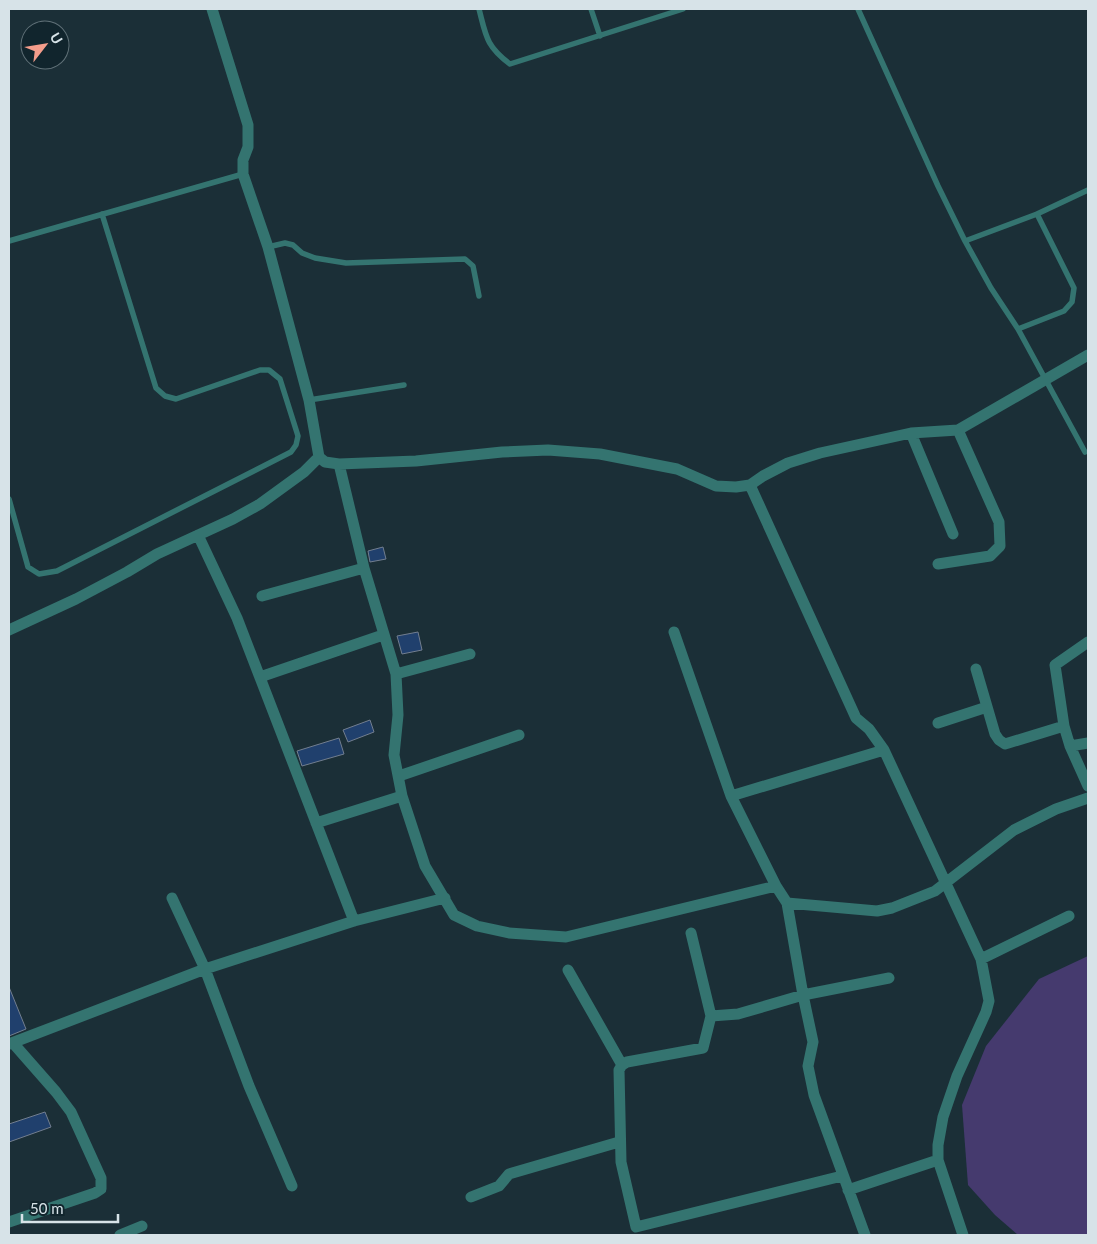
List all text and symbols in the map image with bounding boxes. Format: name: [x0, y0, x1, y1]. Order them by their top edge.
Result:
north arrow: [20, 20, 70, 70]
text: U: [47, 29, 67, 47]
scale bar: [22, 1192, 119, 1224]
text: 50 m: [30, 1199, 64, 1217]

